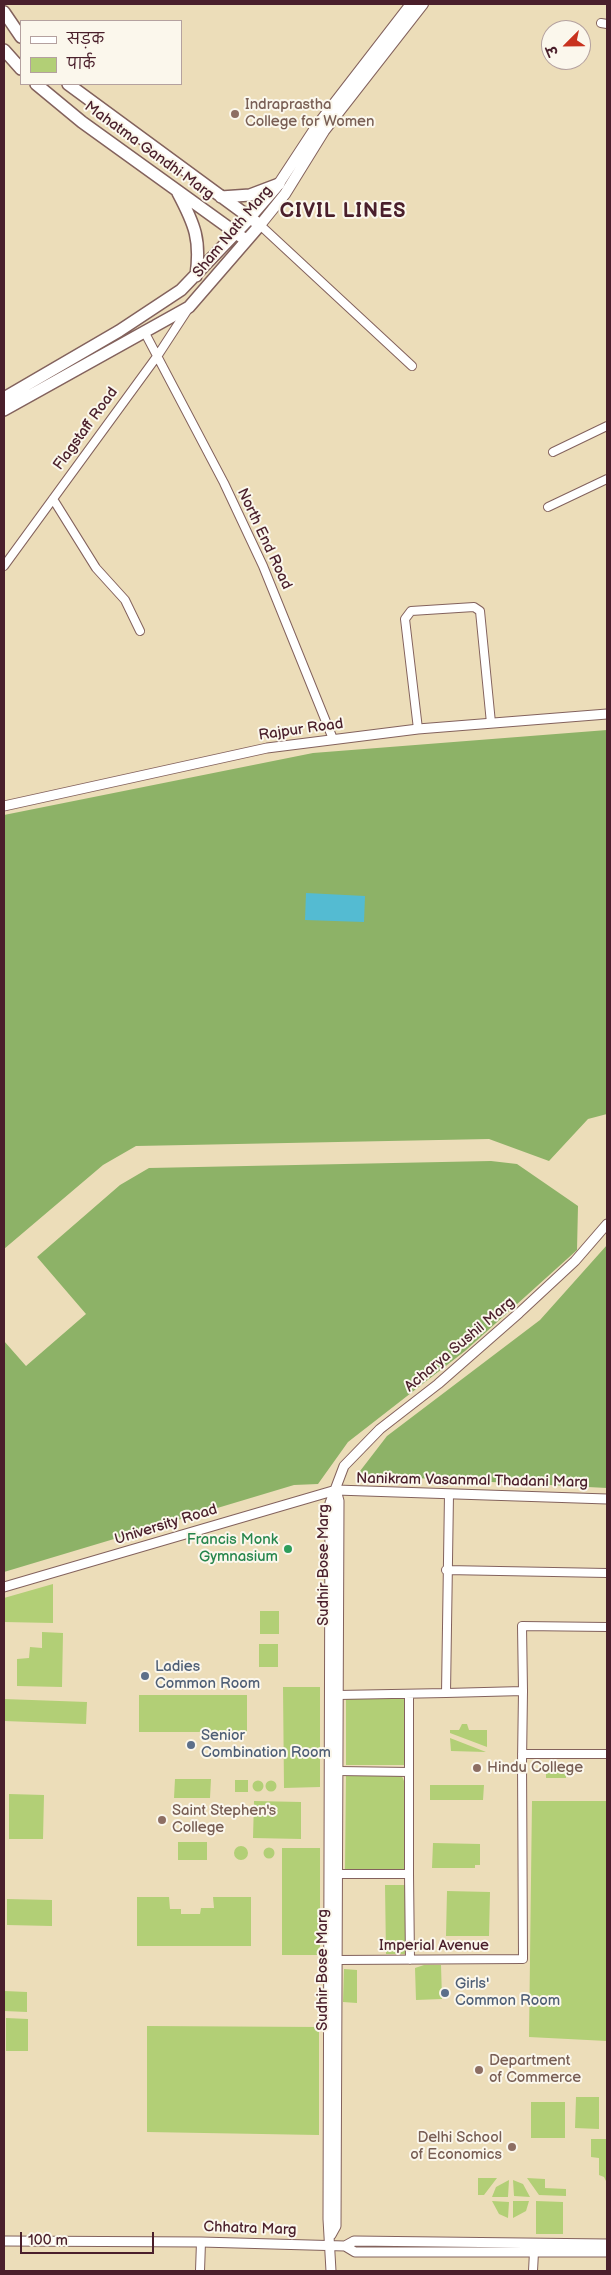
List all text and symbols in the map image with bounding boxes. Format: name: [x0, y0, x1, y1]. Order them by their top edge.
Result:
legend: [20, 20, 182, 85]
north arrow: [541, 20, 591, 70]
text: सड़क: [67, 30, 104, 49]
text: उ: [543, 43, 562, 58]
text: पार्क: [67, 55, 95, 74]
place label: Indraprastha College for Women: [245, 96, 374, 131]
street label: Mahatma Gandhi Marg: [81, 98, 217, 204]
marker: Indraprastha College for Women: [229, 108, 241, 120]
street label: Sham Nath Marg: [189, 182, 277, 282]
district label: CIVIL LINES: [278, 200, 408, 224]
street label: Flagstaff Road: [50, 384, 122, 474]
street label: North End Road: [233, 486, 295, 592]
street label: Rajpur Road: [257, 715, 345, 745]
street label: Acharya Sushil Marg: [401, 1294, 519, 1396]
street label: Nanikram Vasanmal Thadani Marg: [356, 1470, 588, 1492]
street label: University Road: [112, 1501, 220, 1549]
street label: Sudhir Bose Marg: [315, 1504, 333, 1626]
place label: Francis Monk Gymnasium: [187, 1531, 278, 1566]
marker: Francis Monk Gymnasium: [282, 1543, 294, 1555]
place label: Ladies Common Room: [155, 1658, 260, 1693]
marker: Ladies Common Room: [139, 1670, 151, 1682]
place label: Senior Combination Room: [201, 1727, 331, 1762]
marker: Senior Combination Room: [185, 1739, 197, 1751]
place label: Hindu College: [487, 1759, 583, 1777]
marker: Hindu College: [471, 1762, 483, 1774]
place label: Saint Stephen's College: [172, 1802, 276, 1837]
marker: Saint Stephen's College: [156, 1814, 168, 1826]
street label: Sudhir Bose Marg: [314, 1909, 332, 2031]
street label: Imperial Avenue: [379, 1937, 489, 1955]
place label: Girls' Common Room: [455, 1975, 560, 2010]
marker: Girls' Common Room: [439, 1987, 451, 1999]
place label: Department of Commerce: [489, 2052, 581, 2087]
marker: Department of Commerce: [473, 2064, 485, 2076]
place label: Delhi School of Economics: [410, 2129, 502, 2164]
marker: Delhi School of Economics: [506, 2141, 518, 2153]
street label: Chhatra Marg: [203, 2218, 297, 2240]
scale bar: [22, 2222, 156, 2254]
text: 100 m: [28, 2231, 68, 2250]

